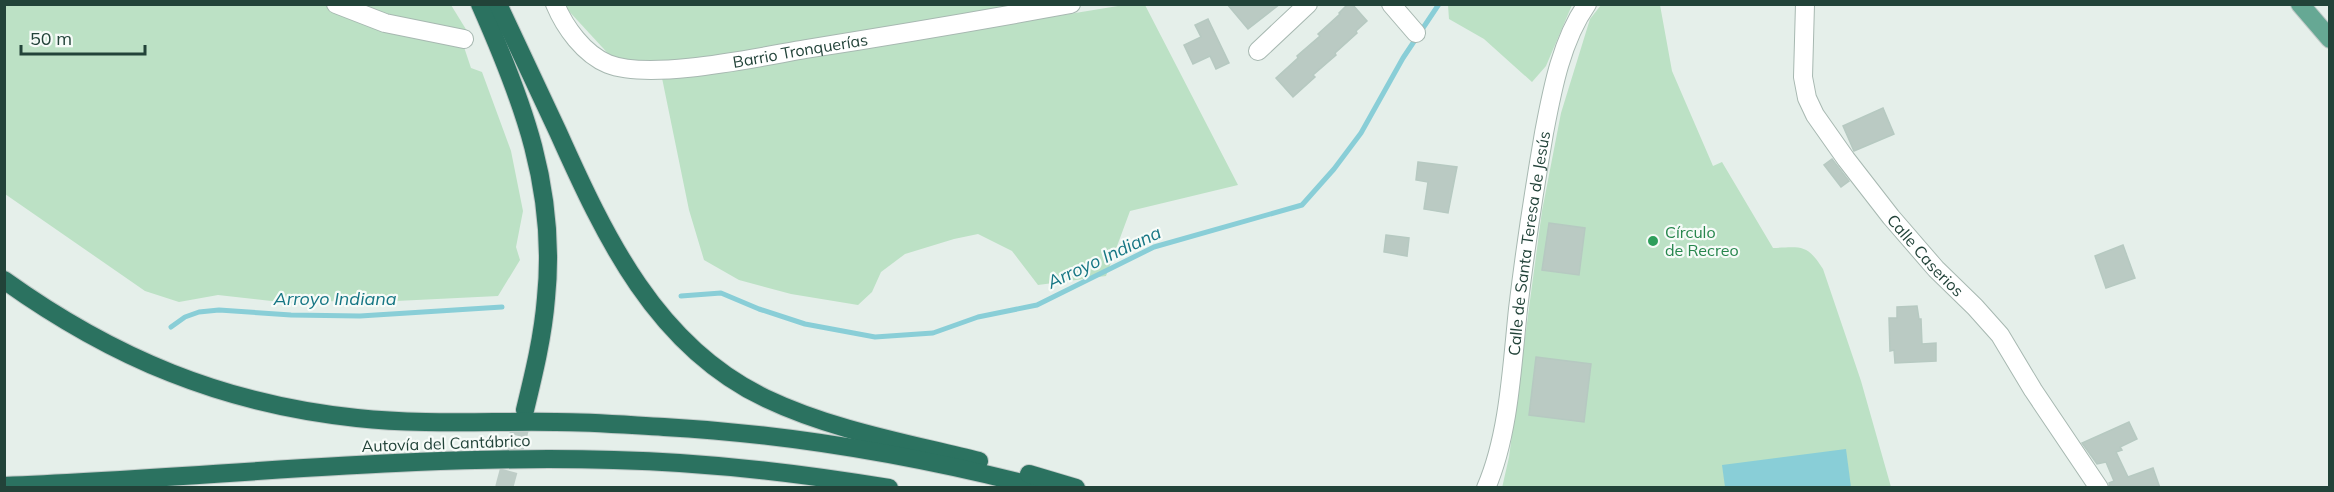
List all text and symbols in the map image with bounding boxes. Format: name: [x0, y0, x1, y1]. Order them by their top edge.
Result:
scale bar: [21, 18, 146, 56]
text: 50 m: [30, 27, 72, 50]
street label: Barrio Tronquerías: [731, 29, 869, 72]
street label: Calle de Santa Teresa de Jesús: [1504, 129, 1554, 357]
street label: Calle Caserios: [1883, 210, 1968, 301]
water label: Arroyo Indiana: [1042, 220, 1165, 294]
place label: Círculo de Recreo: [1665, 222, 1739, 260]
marker: Círculo de Recreo: [1646, 234, 1660, 248]
water label: Arroyo Indiana: [272, 287, 397, 310]
street label: Autovía del Cantábrico: [361, 430, 531, 456]

